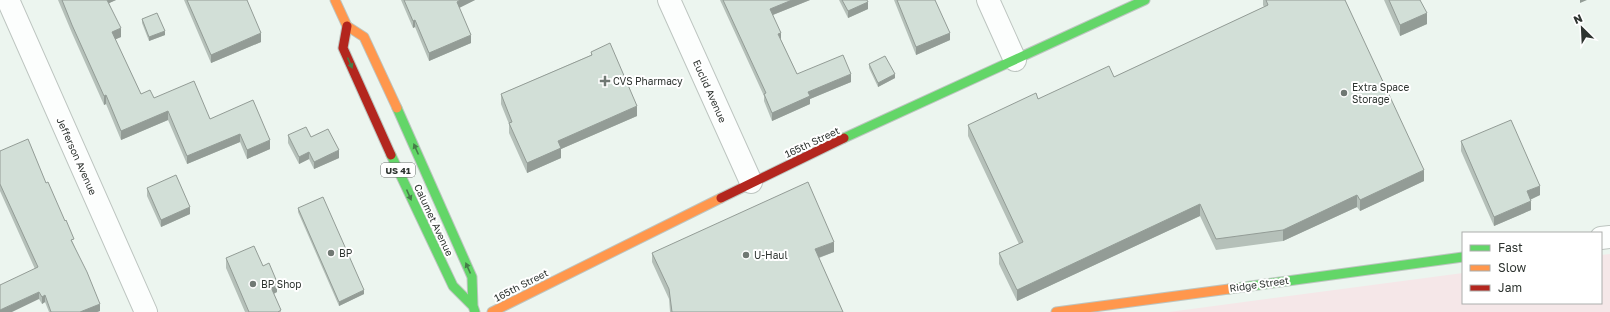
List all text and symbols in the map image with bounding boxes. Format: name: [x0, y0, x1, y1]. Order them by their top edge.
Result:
north arrow: [1562, 8, 1602, 48]
text: N: [1571, 11, 1584, 26]
one-way arrow: [347, 58, 353, 69]
street label: Euclid Avenue: [691, 58, 729, 124]
place label: CVS Pharmacy: [613, 75, 683, 87]
marker: CVS Pharmacy: [600, 76, 610, 86]
place label: Extra Space Storage: [1352, 81, 1409, 105]
marker: Extra Space Storage: [1339, 88, 1349, 98]
street label: Jefferson Avenue: [55, 115, 100, 197]
street label: 165th Street: [783, 124, 841, 160]
one-way arrow: [412, 143, 418, 155]
road number: US 41: [381, 163, 415, 177]
street label: Calumet Avenue: [412, 182, 456, 258]
one-way arrow: [406, 189, 412, 200]
legend: [1462, 232, 1602, 304]
text: Fast: [1498, 240, 1523, 255]
place label: BP: [339, 247, 353, 259]
marker: BP: [326, 248, 336, 258]
place label: U-Haul: [754, 249, 788, 261]
marker: U-Haul: [741, 250, 751, 260]
text: Slow: [1498, 260, 1526, 275]
one-way arrow: [465, 263, 471, 274]
street label: 165th Street: [492, 266, 550, 304]
street label: Ridge Street: [1229, 274, 1289, 294]
place label: BP Shop: [261, 278, 301, 290]
marker: BP Shop: [248, 279, 258, 289]
text: Jam: [1498, 280, 1522, 295]

